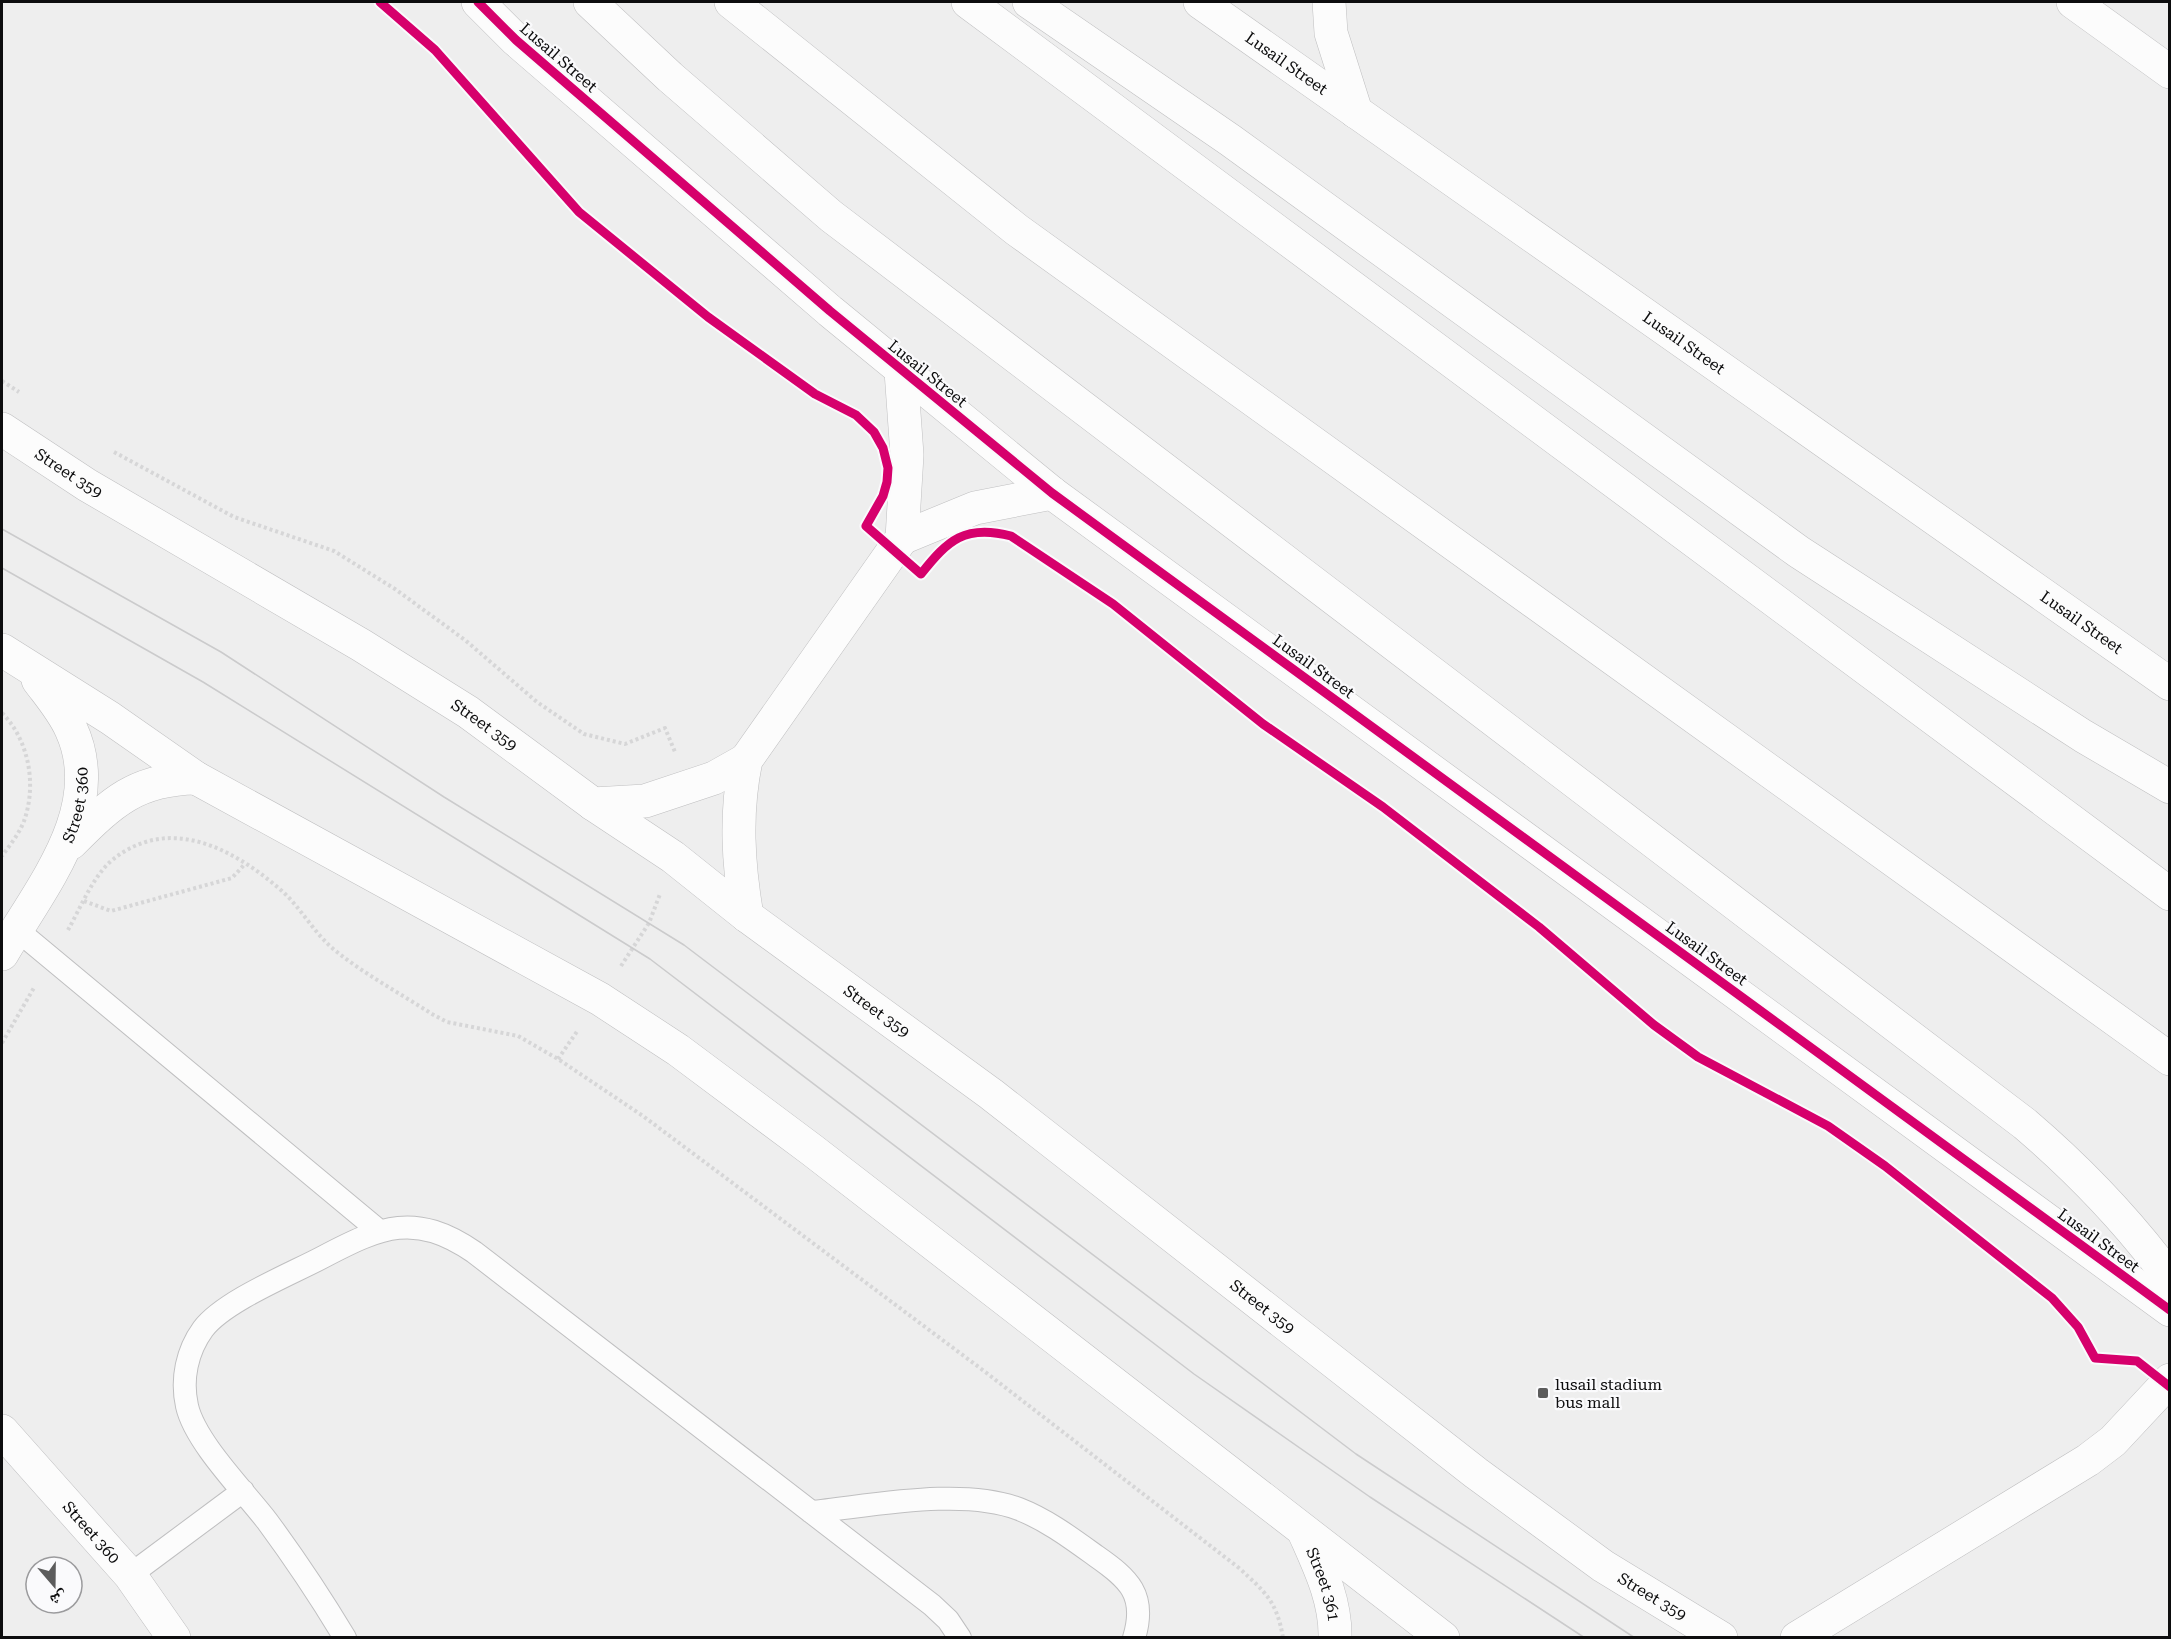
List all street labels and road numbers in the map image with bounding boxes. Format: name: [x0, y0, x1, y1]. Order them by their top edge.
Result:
street label: Lusail Street: [516, 19, 601, 96]
street label: Lusail Street: [1242, 28, 1331, 99]
street label: Lusail Street: [1639, 307, 1729, 378]
street label: Lusail Street: [884, 336, 971, 411]
street label: Street 359: [31, 444, 106, 502]
street label: Lusail Street: [2037, 587, 2126, 658]
street label: Lusail Street: [1269, 630, 1358, 702]
street label: Street 359: [448, 695, 521, 755]
street label: Street 360: [58, 767, 92, 846]
street label: Lusail Street: [1662, 917, 1751, 989]
street label: Street 359: [840, 981, 913, 1042]
street label: Lusail Street: [2054, 1204, 2143, 1276]
street label: Street 359: [1226, 1276, 1299, 1338]
street label: Street 360: [59, 1497, 124, 1567]
street label: Street 361: [1302, 1544, 1343, 1622]
street label: Street 359: [1614, 1568, 1690, 1625]

